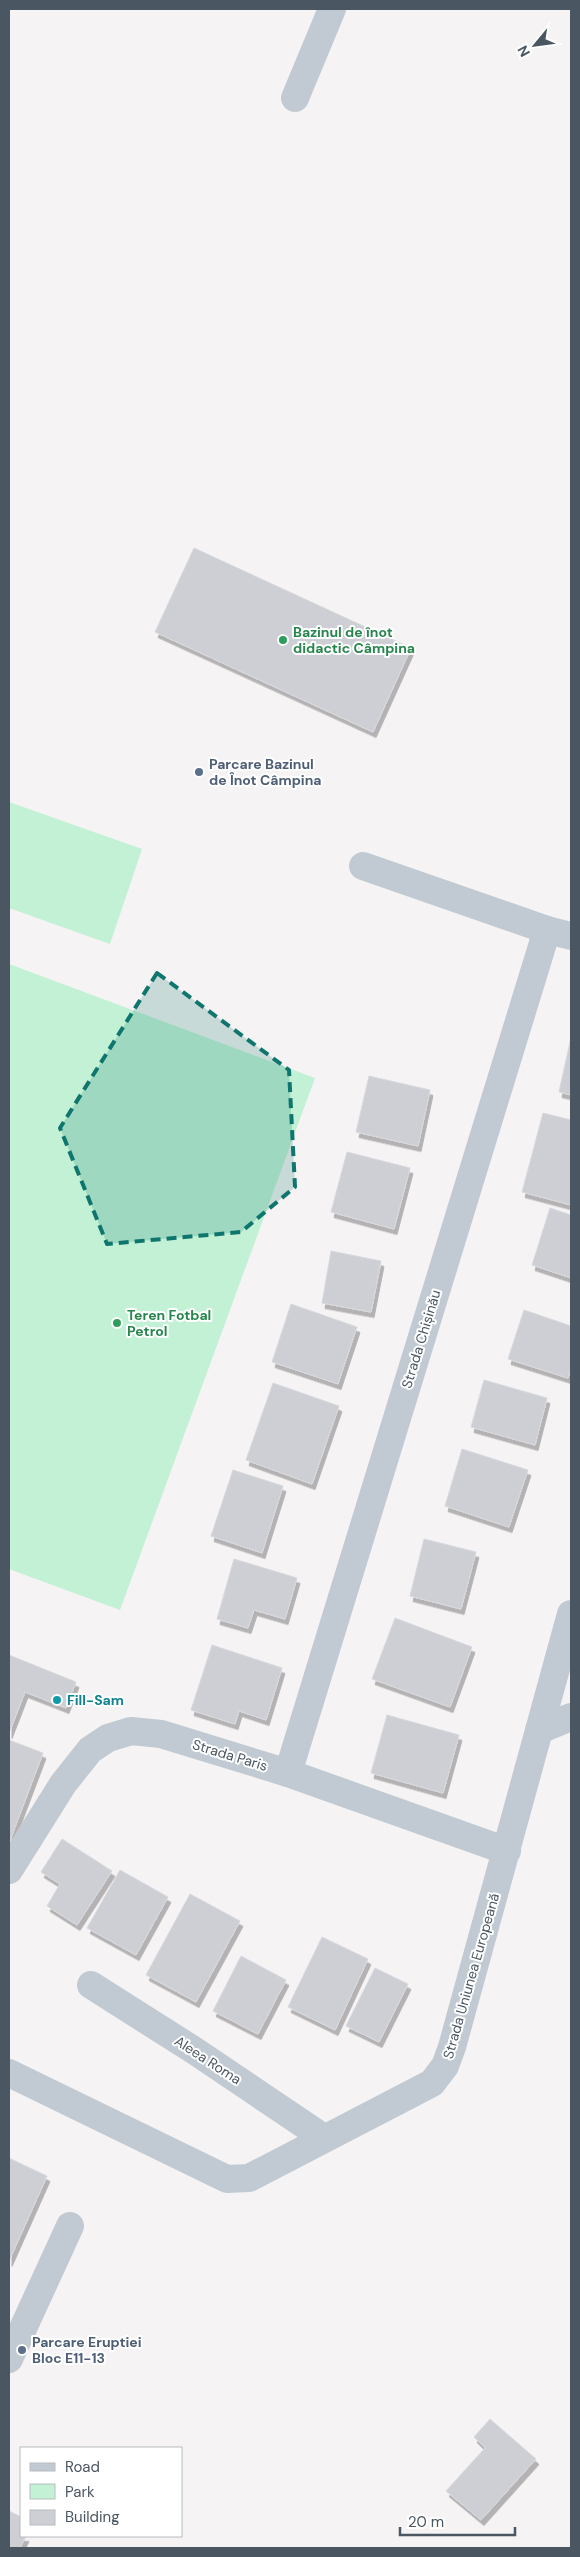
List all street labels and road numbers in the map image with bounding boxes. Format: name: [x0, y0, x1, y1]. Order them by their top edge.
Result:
street label: Strada Chișinău: [397, 1288, 445, 1390]
street label: Strada Paris: [190, 1735, 270, 1775]
street label: Strada Uniunea Europeană: [439, 1891, 503, 2061]
street label: Aleea Roma: [171, 2032, 245, 2088]

